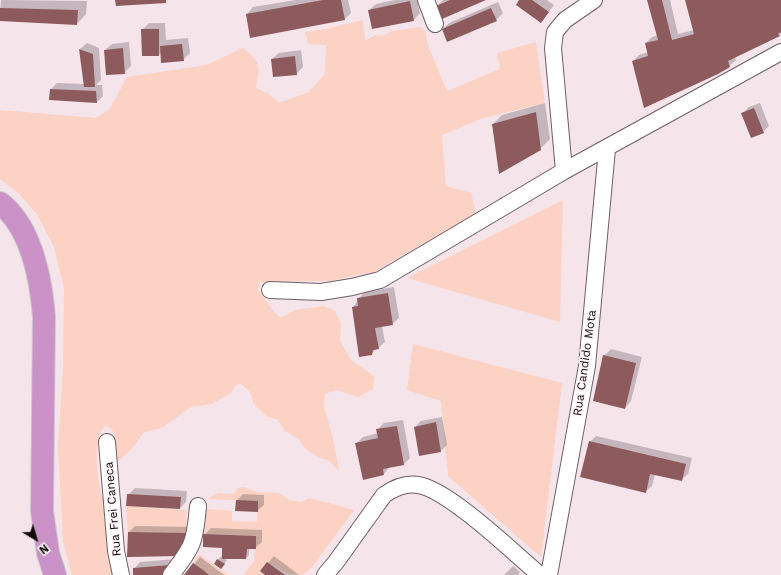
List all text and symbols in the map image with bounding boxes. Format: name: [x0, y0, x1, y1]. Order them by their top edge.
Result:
street label: Rua Candido Mota: [570, 309, 600, 417]
street label: Rua Frei Caneca: [102, 461, 124, 557]
north arrow: [16, 519, 56, 559]
text: N: [36, 541, 51, 556]

